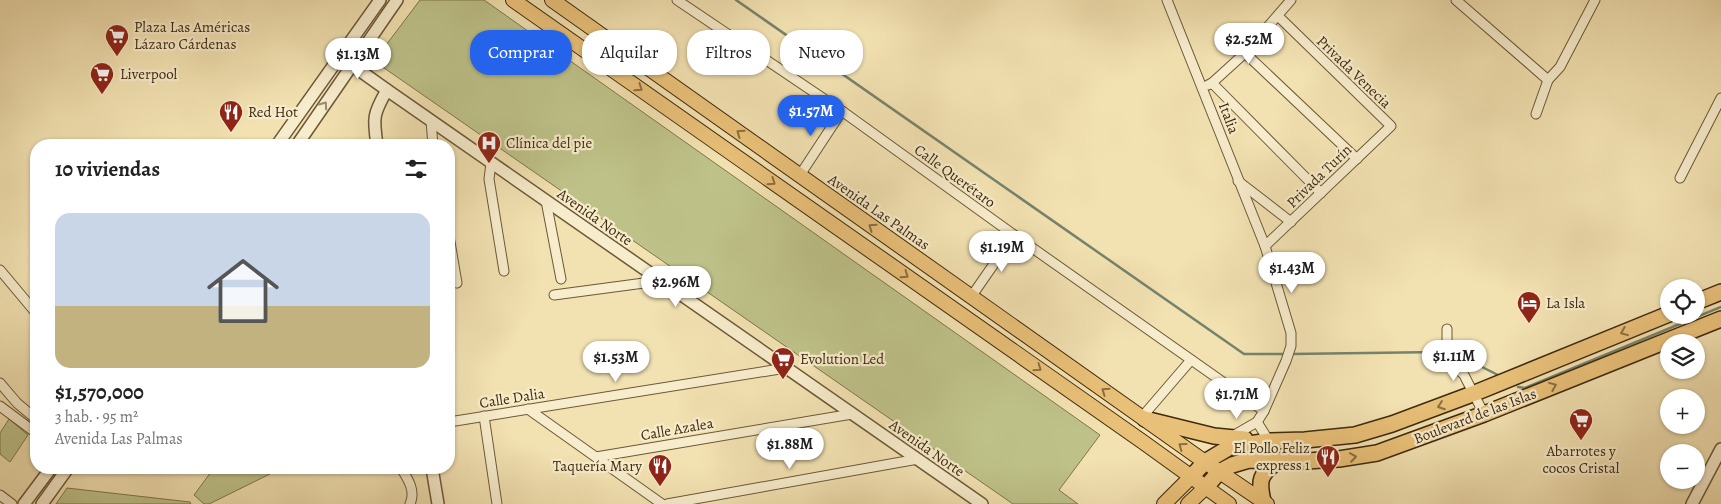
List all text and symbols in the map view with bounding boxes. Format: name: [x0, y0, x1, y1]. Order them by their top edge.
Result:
place label: Plaza Las Américas Lázaro Cárdenas: [134, 17, 250, 54]
pin: $2.52M: [1208, 22, 1290, 65]
supermarket icon: Plaza Las Américas Lázaro Cárdenas: [104, 23, 130, 57]
text: $2.52M: [1225, 28, 1273, 50]
chip: Comprar: [470, 30, 572, 75]
chip: Alquilar: [582, 30, 677, 75]
chip: Filtros: [687, 30, 770, 75]
chip: Nuevo: [780, 30, 863, 75]
street label: Privada Venecia: [1312, 31, 1396, 113]
pin: $1.13M: [317, 38, 399, 80]
text: $1.13M: [336, 43, 380, 65]
supermarket icon: Liverpool: [89, 61, 115, 95]
place label: Liverpool: [120, 64, 178, 84]
one-way arrow: [633, 82, 642, 91]
pin: $1.57M: [770, 94, 852, 137]
restaurant icon: Red Hot: [218, 99, 244, 133]
street label: Italia: [1214, 99, 1244, 137]
text: $1.57M: [789, 100, 833, 122]
one-way arrow: [318, 101, 327, 111]
place label: Red Hot: [248, 102, 298, 122]
hospital icon: Clínica del pie: [476, 130, 502, 164]
one-way arrow: [736, 130, 746, 139]
place label: Clínica del pie: [506, 133, 592, 153]
street label: Calle Querétaro: [910, 140, 1000, 212]
street label: Privada Turín: [1282, 140, 1356, 212]
text: 10 viviendas: [55, 155, 160, 183]
icon: filters: [402, 155, 430, 183]
street label: Avenida Las Palmas: [823, 169, 934, 255]
one-way arrow: [766, 175, 775, 185]
street label: Avenida Norte: [553, 183, 637, 250]
one-way arrow: [869, 224, 878, 233]
pin: $1.19M: [961, 230, 1043, 273]
text: $1.19M: [980, 236, 1024, 258]
icon: home: [198, 246, 288, 336]
pin: $1.43M: [1251, 252, 1333, 294]
text: $1.43M: [1269, 257, 1315, 279]
pin: $2.96M: [635, 266, 717, 308]
one-way arrow: [899, 269, 908, 278]
text: $2.96M: [652, 271, 700, 293]
map controls: [1660, 279, 1705, 489]
button: locate: [1660, 279, 1705, 324]
hotel icon: La Isla: [1516, 290, 1542, 324]
place label: La Isla: [1546, 293, 1585, 313]
one-way arrow: [1620, 326, 1629, 337]
button: layers: [1660, 334, 1705, 379]
pin: $1.53M: [575, 340, 657, 383]
pin: $1.11M: [1413, 340, 1495, 382]
text: $1.11M: [1433, 345, 1475, 367]
text: $1.53M: [594, 346, 638, 368]
supermarket icon: Evolution Led: [770, 346, 796, 380]
place label: Evolution Led: [800, 349, 885, 369]
one-way arrow: [1032, 362, 1042, 371]
text: $1,570,000: [55, 378, 144, 406]
pin: $1.71M: [1196, 378, 1278, 420]
one-way arrow: [1548, 382, 1557, 392]
street label: Calle Dalia: [478, 383, 546, 413]
text: $1.71M: [1215, 383, 1259, 405]
street label: Boulevard de las Islas: [1411, 383, 1539, 449]
one-way arrow: [1101, 388, 1111, 397]
button: +: [1660, 389, 1705, 434]
one-way arrow: [1437, 400, 1445, 410]
text: 3 hab. · 95 m²: [55, 406, 138, 428]
supermarket icon: Abarrotes y cocos Cristal: [1568, 407, 1594, 441]
street label: Calle Azalea: [639, 413, 715, 445]
street label: Avenida Norte: [885, 414, 969, 481]
text: Avenida Las Palmas: [55, 428, 183, 450]
pin: $1.88M: [749, 428, 831, 470]
text: $1.88M: [767, 433, 813, 455]
place label: El Pollo Feliz express 1: [1233, 438, 1310, 475]
place label: Abarrotes y cocos Cristal: [1543, 441, 1620, 478]
one-way arrow: [1178, 443, 1188, 452]
restaurant icon: El Pollo Feliz express 1: [1315, 444, 1341, 478]
button: −: [1660, 444, 1705, 489]
one-way arrow: [1349, 452, 1357, 463]
restaurant icon: Taquería Mary: [647, 453, 673, 487]
place label: Taquería Mary: [553, 456, 642, 476]

